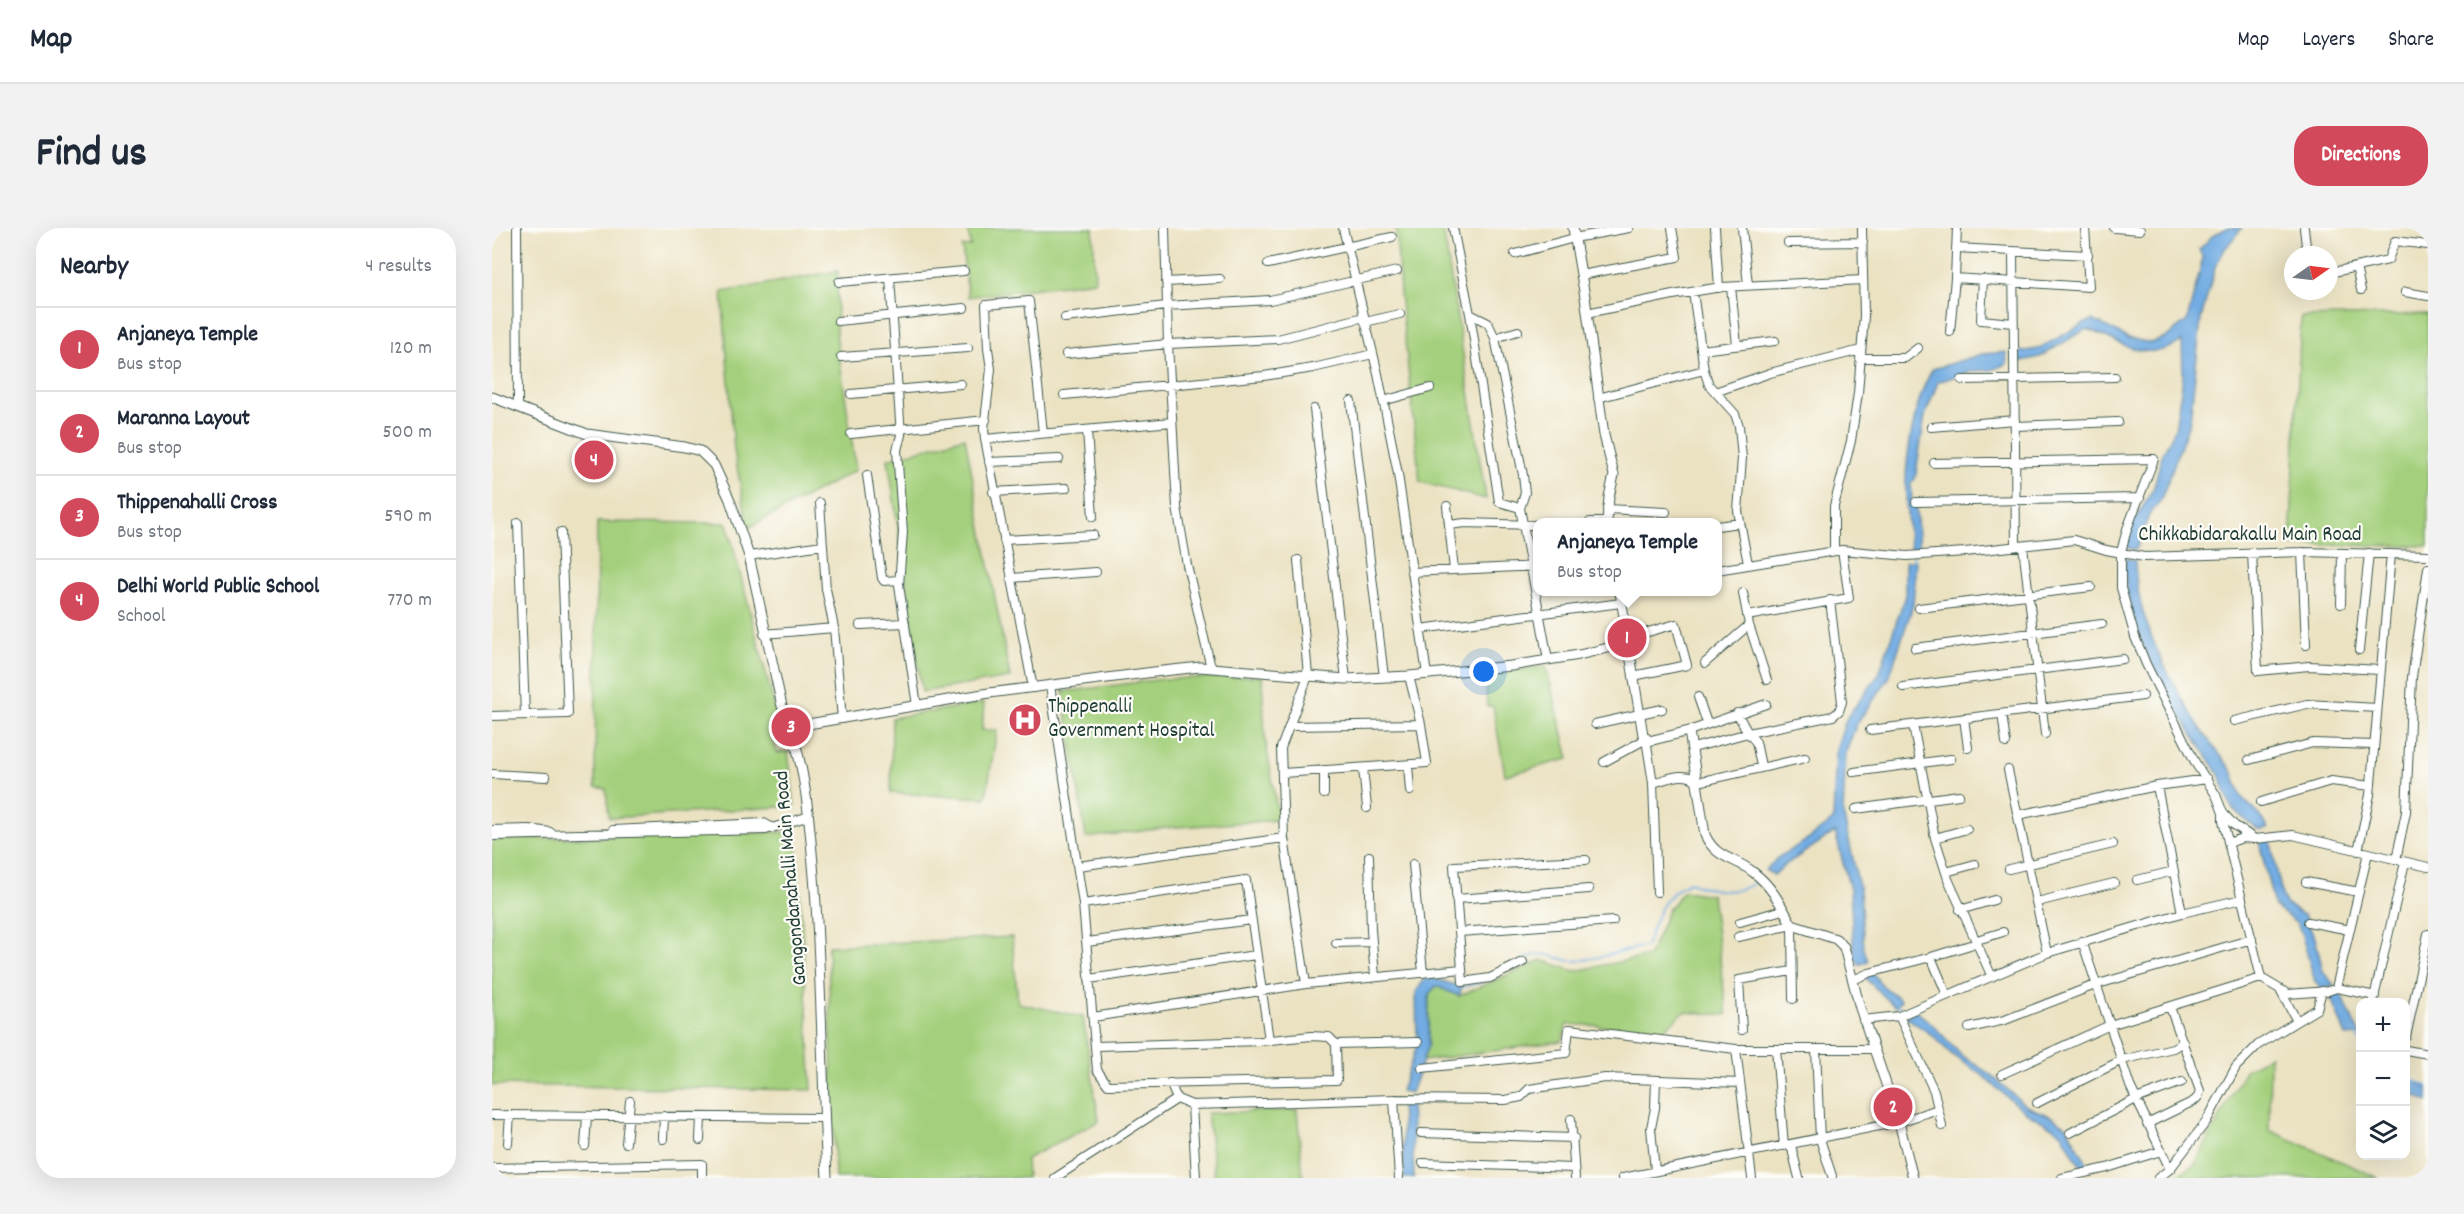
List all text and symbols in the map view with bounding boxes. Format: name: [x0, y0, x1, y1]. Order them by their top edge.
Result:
text: Map: [30, 21, 72, 61]
text: Map: [2238, 26, 2269, 56]
text: Layers: [2302, 26, 2355, 56]
text: Share: [2388, 26, 2434, 56]
text: Find us: [36, 126, 147, 186]
button: Directions: [2294, 126, 2428, 186]
north arrow: [2284, 246, 2338, 300]
text: Nearby: [60, 249, 128, 286]
text: 4 results: [365, 253, 432, 281]
text: Anjaneya Temple: [117, 320, 258, 351]
text: 1: [77, 335, 82, 363]
text: 120 m: [390, 335, 432, 363]
text: Bus stop: [117, 351, 182, 379]
text: Maranna Layout: [117, 404, 250, 435]
text: 2: [75, 419, 84, 447]
text: 500 m: [383, 419, 432, 447]
text: Bus stop: [117, 435, 182, 463]
pin: 4: [574, 438, 614, 482]
text: Thippenahalli Cross: [117, 488, 278, 519]
text: 3: [75, 503, 84, 531]
text: 590 m: [384, 503, 432, 531]
popup: [1533, 518, 1722, 596]
text: Bus stop: [117, 519, 182, 547]
street label: Chikkabidarakallu Main Road: [2138, 521, 2362, 551]
text: Anjaneya Temple: [1557, 528, 1698, 559]
text: Bus stop: [1557, 559, 1622, 587]
text: Delhi World Public School: [117, 572, 319, 603]
text: 4: [75, 587, 84, 615]
text: 770 m: [387, 587, 432, 615]
text: School: [117, 603, 166, 631]
pin: 1: [1608, 616, 1646, 660]
your location: [1469, 657, 1498, 686]
place label: Thippenalli Government Hospital: [1048, 693, 1214, 747]
hospital icon: Thippenalli Government Hospital: [1007, 702, 1043, 738]
pin: 3: [772, 704, 810, 750]
street label: Gangondanahalli Main Road: [768, 769, 816, 987]
map controls: [2356, 998, 2410, 1160]
button: +: [2356, 998, 2410, 1052]
button: −: [2356, 1052, 2410, 1106]
pin: 2: [1874, 1084, 1912, 1130]
button: layers: [2356, 1106, 2410, 1160]

